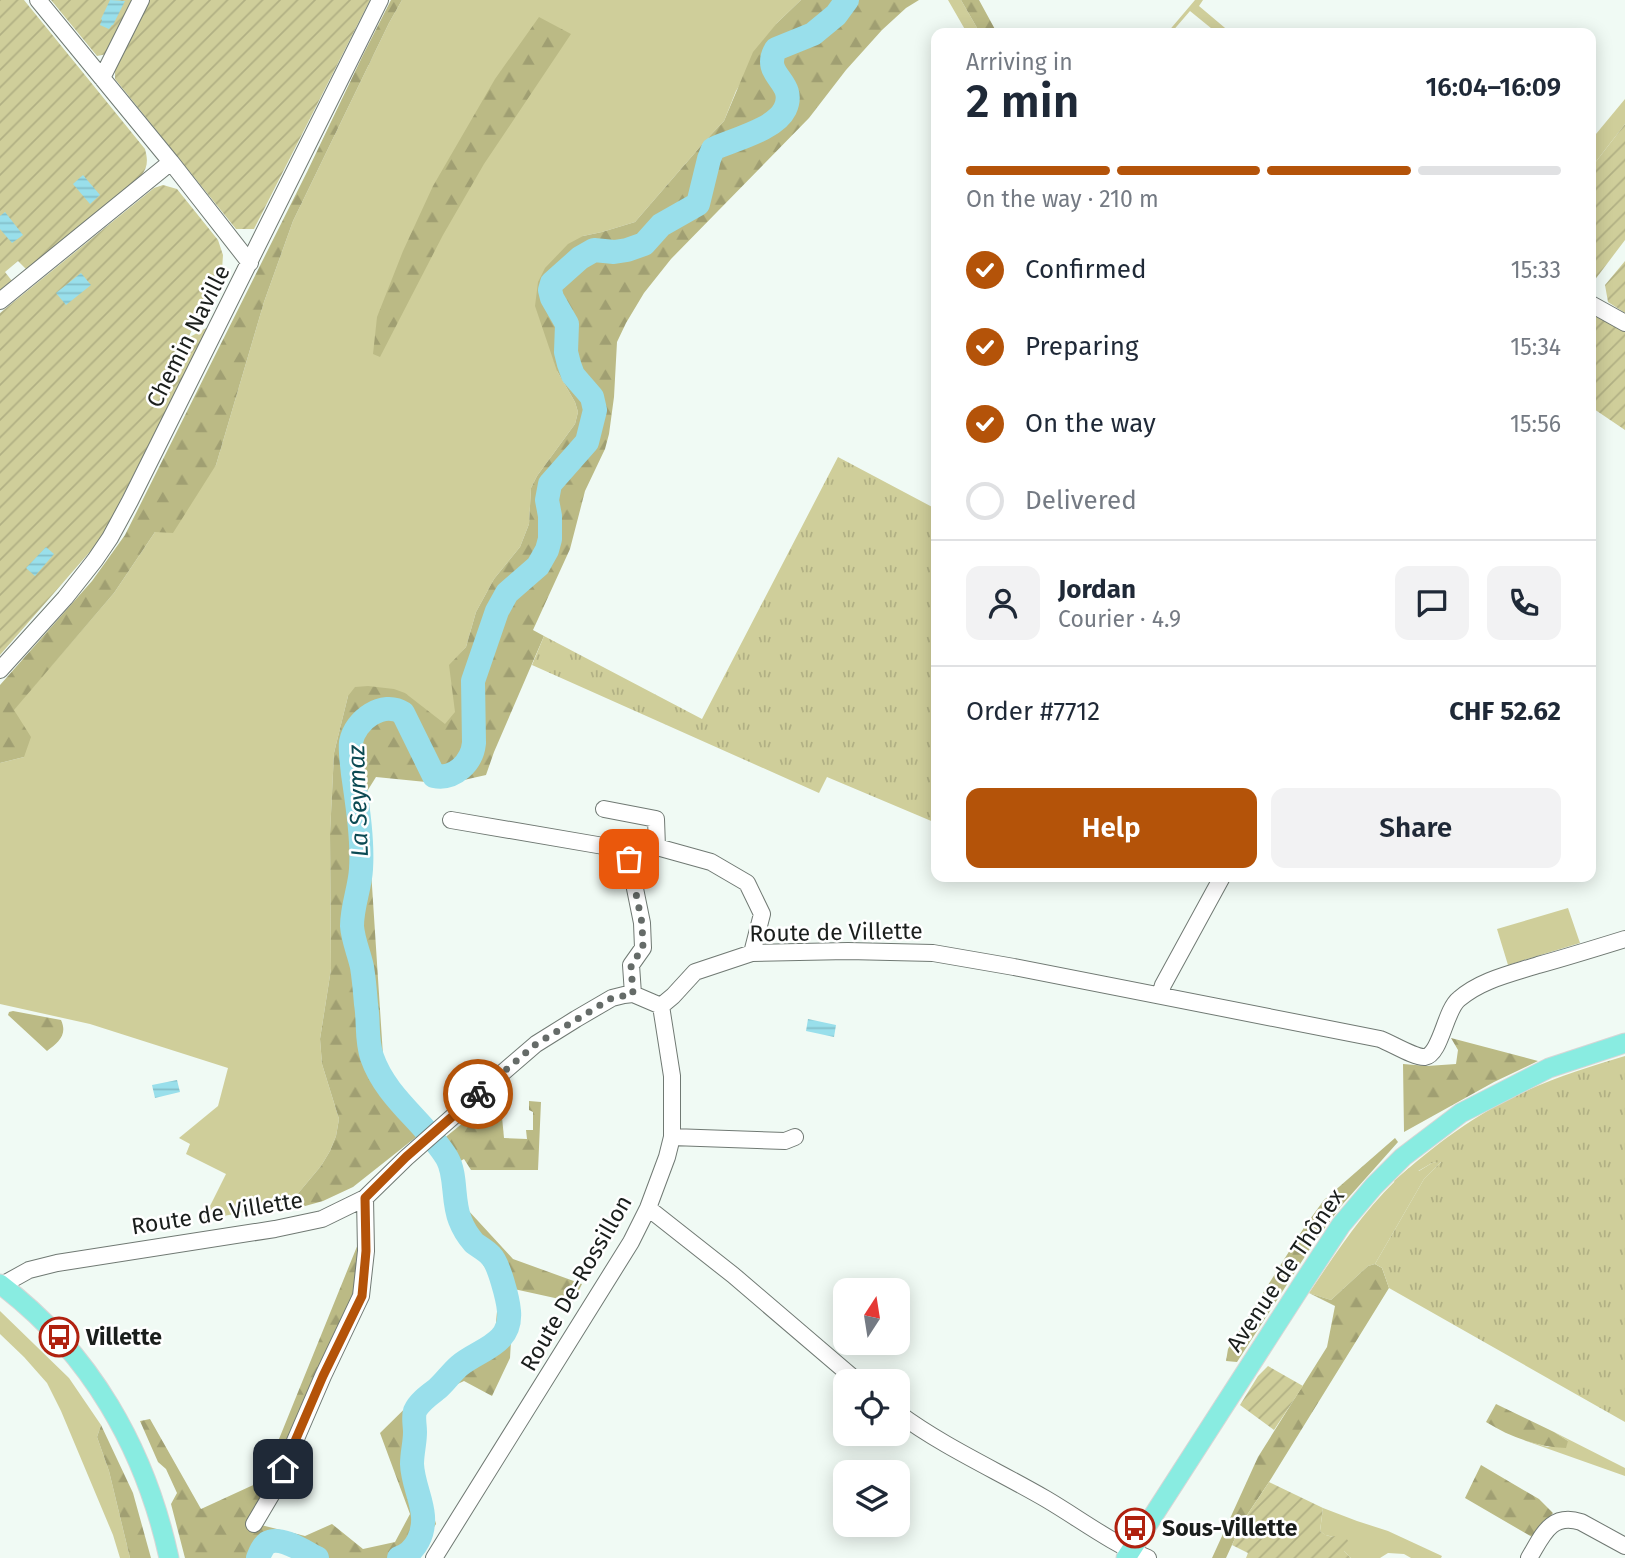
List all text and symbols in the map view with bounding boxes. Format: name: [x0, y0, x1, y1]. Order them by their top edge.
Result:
text: Arriving in: [966, 48, 1073, 76]
text: 16:04–16:09: [1426, 72, 1561, 103]
text: 2 min: [966, 74, 1079, 129]
text: On the way · 210 m: [966, 185, 1159, 213]
icon: check: [966, 251, 1004, 289]
text: Confirmed: [1025, 254, 1146, 285]
text: 15:33: [1511, 256, 1561, 284]
street label: Chemin Naville: [140, 260, 236, 412]
icon: check: [966, 328, 1004, 366]
text: Preparing: [1025, 331, 1138, 362]
text: 15:34: [1510, 333, 1561, 361]
icon: check: [966, 405, 1004, 443]
text: On the way: [1025, 408, 1156, 439]
text: 15:56: [1510, 410, 1561, 438]
text: Delivered: [1025, 485, 1137, 516]
button: person: [966, 566, 1040, 640]
button: chat: [1395, 566, 1469, 640]
button: phone: [1487, 566, 1561, 640]
text: Jordan: [1058, 574, 1136, 605]
text: Courier · 4.9: [1058, 605, 1181, 633]
text: Order #7712: [966, 696, 1100, 727]
text: CHF 52.62: [1449, 696, 1561, 727]
water label: La Seymaz: [342, 744, 374, 858]
button: Help: [966, 788, 1257, 868]
button: Share: [1271, 788, 1561, 868]
pin: [599, 829, 659, 889]
icon: bag: [610, 840, 648, 878]
street label: Route de Villette: [749, 916, 923, 948]
courier: [443, 1059, 513, 1129]
icon: bike: [459, 1075, 497, 1113]
street label: Avenue de Thônex: [1220, 1182, 1350, 1357]
street label: Route de Villette: [129, 1186, 305, 1240]
street label: Route De-Rossillon: [514, 1190, 638, 1376]
north arrow: [833, 1278, 910, 1354]
map controls: [833, 1278, 910, 1537]
bus stop icon: Villette: [38, 1316, 80, 1358]
place label: Villette: [85, 1323, 162, 1351]
button: locate: [833, 1369, 910, 1446]
pin: [253, 1439, 313, 1499]
icon: home: [264, 1450, 302, 1488]
button: layers: [833, 1460, 910, 1537]
bus stop icon: Sous-Villette: [1114, 1507, 1156, 1549]
place label: Sous-Villette: [1162, 1514, 1298, 1542]

